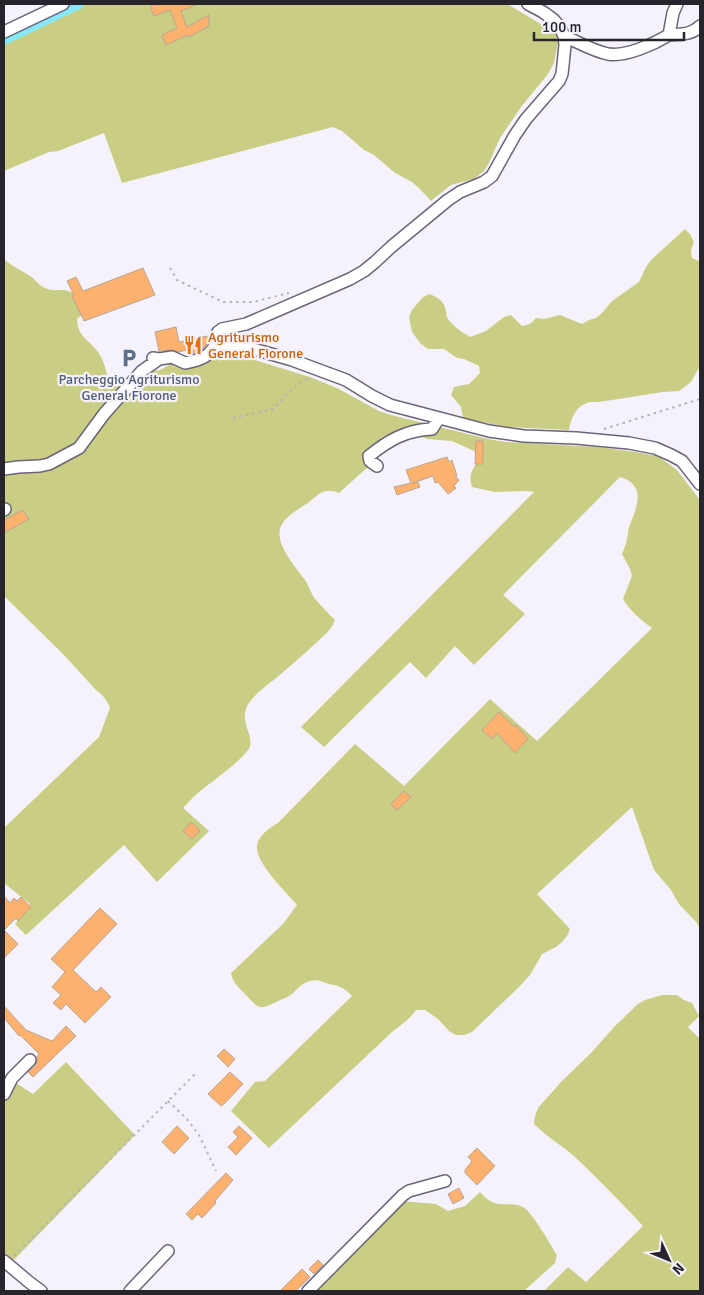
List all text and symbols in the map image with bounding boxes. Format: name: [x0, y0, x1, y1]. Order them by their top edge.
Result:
scale bar: [534, 10, 684, 42]
text: 100 m: [542, 18, 582, 36]
place label: Agriturismo General Fiorone: [208, 329, 303, 362]
restaurant icon: Agriturismo General Fiorone: [182, 334, 204, 356]
parking icon: Parcheggio Agriturismo General Fiorone: [118, 347, 140, 369]
place label: Parcheggio Agriturismo General Fiorone: [58, 371, 200, 404]
north arrow: [644, 1235, 694, 1285]
text: N: [668, 1259, 687, 1278]

